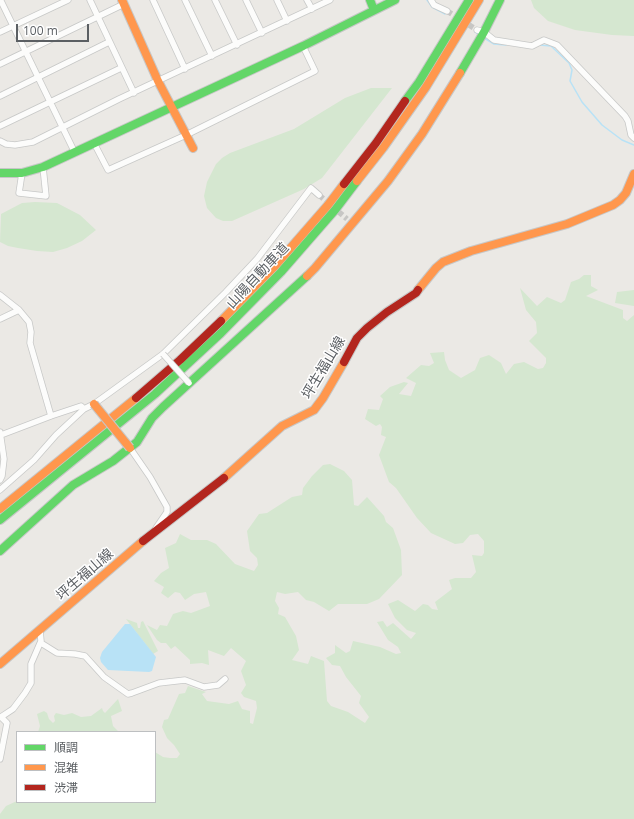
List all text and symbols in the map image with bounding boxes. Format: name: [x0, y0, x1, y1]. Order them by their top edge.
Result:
scale bar: [18, 16, 91, 42]
text: 100 m: [23, 22, 58, 39]
street label: 山陽自動車道: [223, 240, 293, 312]
street label: 坪生福山線: [299, 334, 349, 402]
street label: 坪生福山線: [53, 546, 117, 604]
legend: [16, 731, 156, 803]
text: 順調: [54, 739, 78, 756]
text: 混雑: [54, 759, 78, 776]
text: 渋滞: [54, 779, 78, 796]

